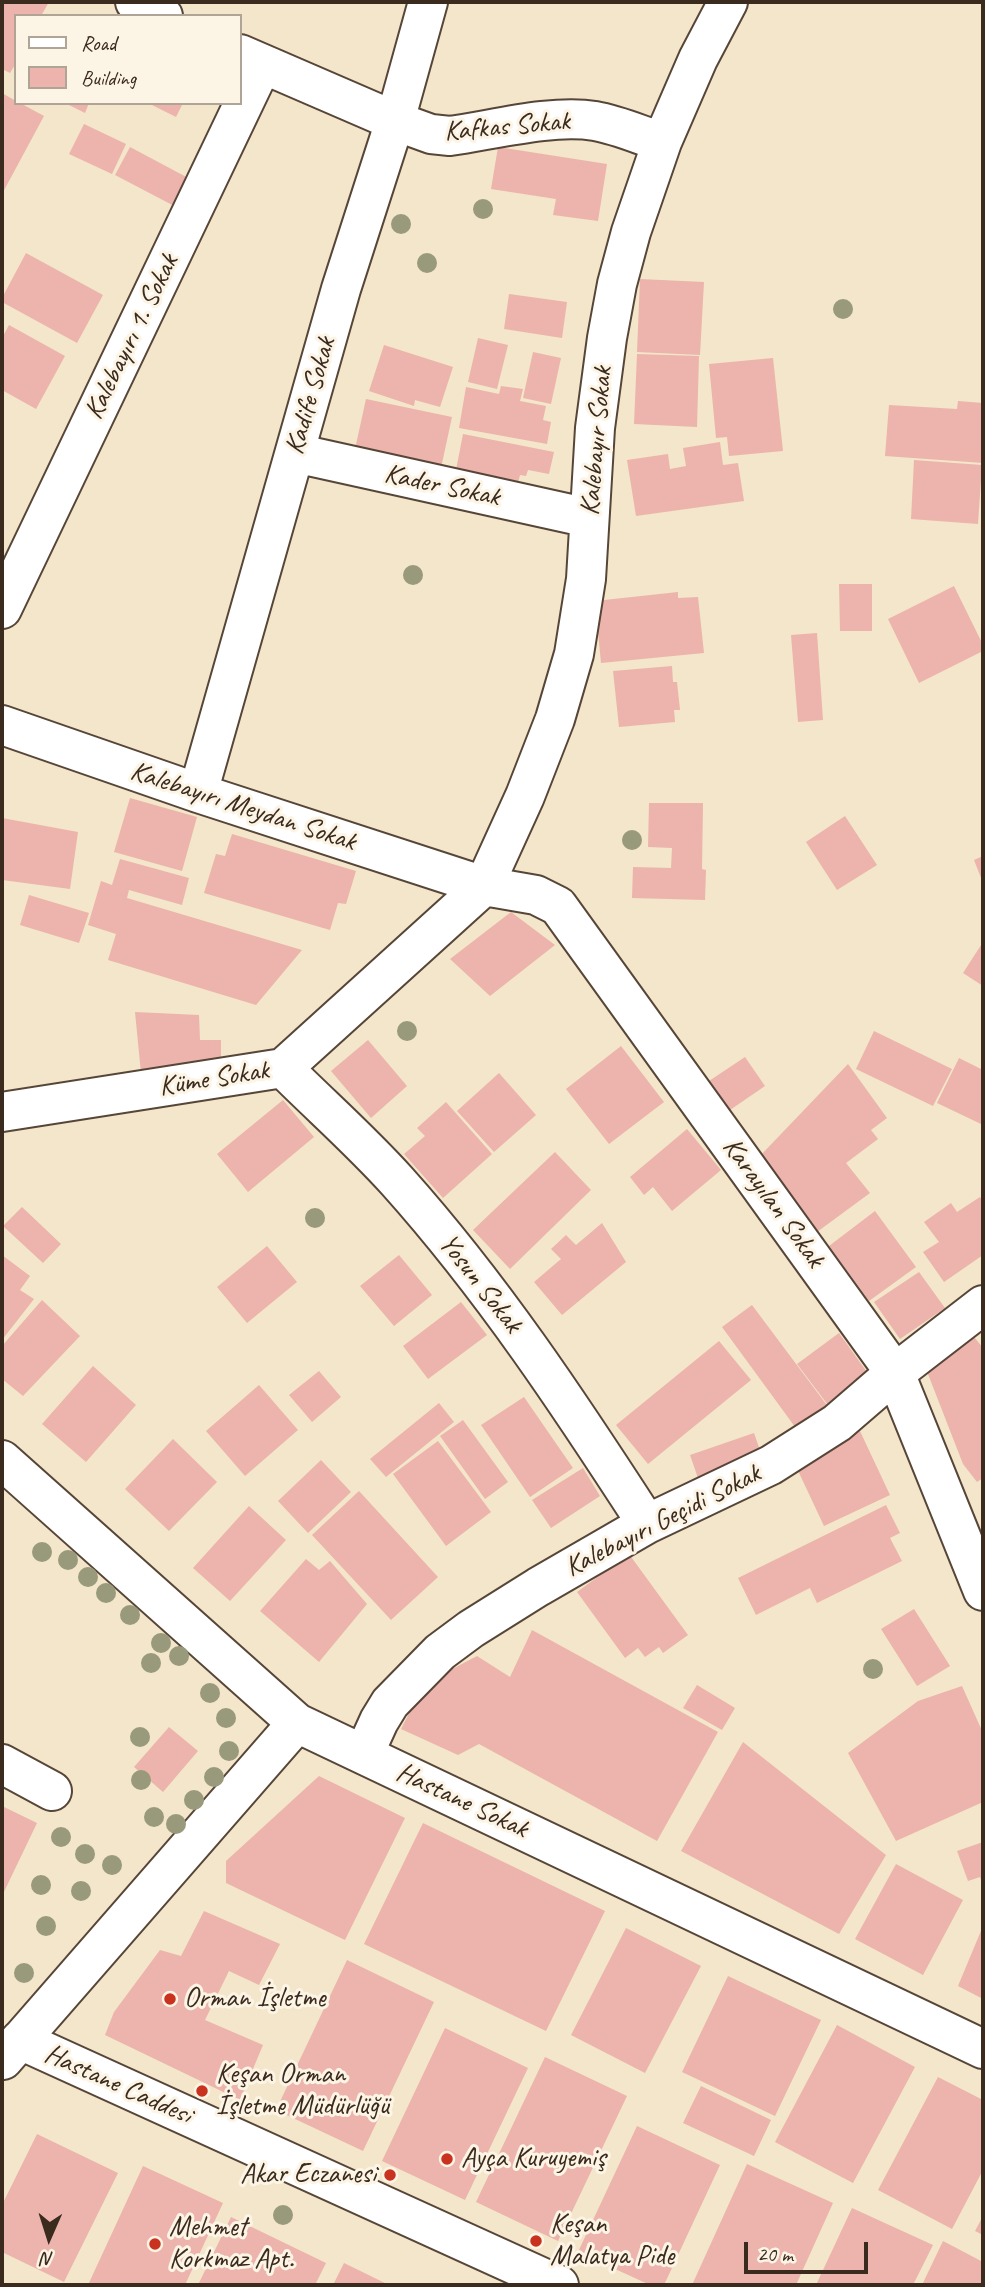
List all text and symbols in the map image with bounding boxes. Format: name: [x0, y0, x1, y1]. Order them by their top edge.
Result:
legend: [14, 14, 242, 105]
text: Road: [81, 30, 116, 56]
text: Building: [81, 65, 136, 91]
street label: Kafkas Sokak: [443, 105, 571, 149]
street label: Kalebayırı 1. Sokak: [78, 249, 186, 425]
street label: Kadife Sokak: [278, 334, 344, 458]
street label: Kalebayır Sokak: [574, 365, 620, 517]
street label: Kader Sokak: [381, 457, 503, 515]
street label: Kalebayırı Meydan Sokak: [126, 755, 360, 859]
street label: Küme Sokak: [157, 1054, 271, 1104]
street label: Karayılan Sokak: [715, 1131, 831, 1275]
street label: Yosun Sokak: [431, 1228, 529, 1340]
street label: Kalebayırı Geçidi Sokak: [559, 1457, 767, 1585]
street label: Hastane Sokak: [391, 1756, 533, 1846]
place label: Orman İşletme: [184, 1982, 325, 2016]
marker: Orman İşletme: [162, 1991, 178, 2007]
street label: Hastane Caddesi: [39, 2038, 197, 2132]
place label: Keşan Orman İşletme Müdürlüğü: [216, 2058, 389, 2124]
marker: Keşan Orman İşletme Müdürlüğü: [194, 2083, 210, 2099]
place label: Ayça Kuruyemiş: [461, 2142, 605, 2176]
marker: Ayça Kuruyemiş: [439, 2151, 455, 2167]
place label: Akar Eczanesi: [240, 2158, 376, 2192]
marker: Akar Eczanesi: [382, 2167, 398, 2183]
north arrow: [14, 2203, 84, 2273]
place label: Keşan Malatya Pide: [550, 2208, 674, 2274]
place label: Mehmet Korkmaz Apt.: [169, 2211, 294, 2277]
scale bar: [747, 2228, 871, 2272]
marker: Keşan Malatya Pide: [528, 2233, 544, 2249]
marker: Mehmet Korkmaz Apt.: [147, 2236, 163, 2252]
text: 20 m: [757, 2241, 793, 2267]
text: N: [41, 2247, 54, 2271]

